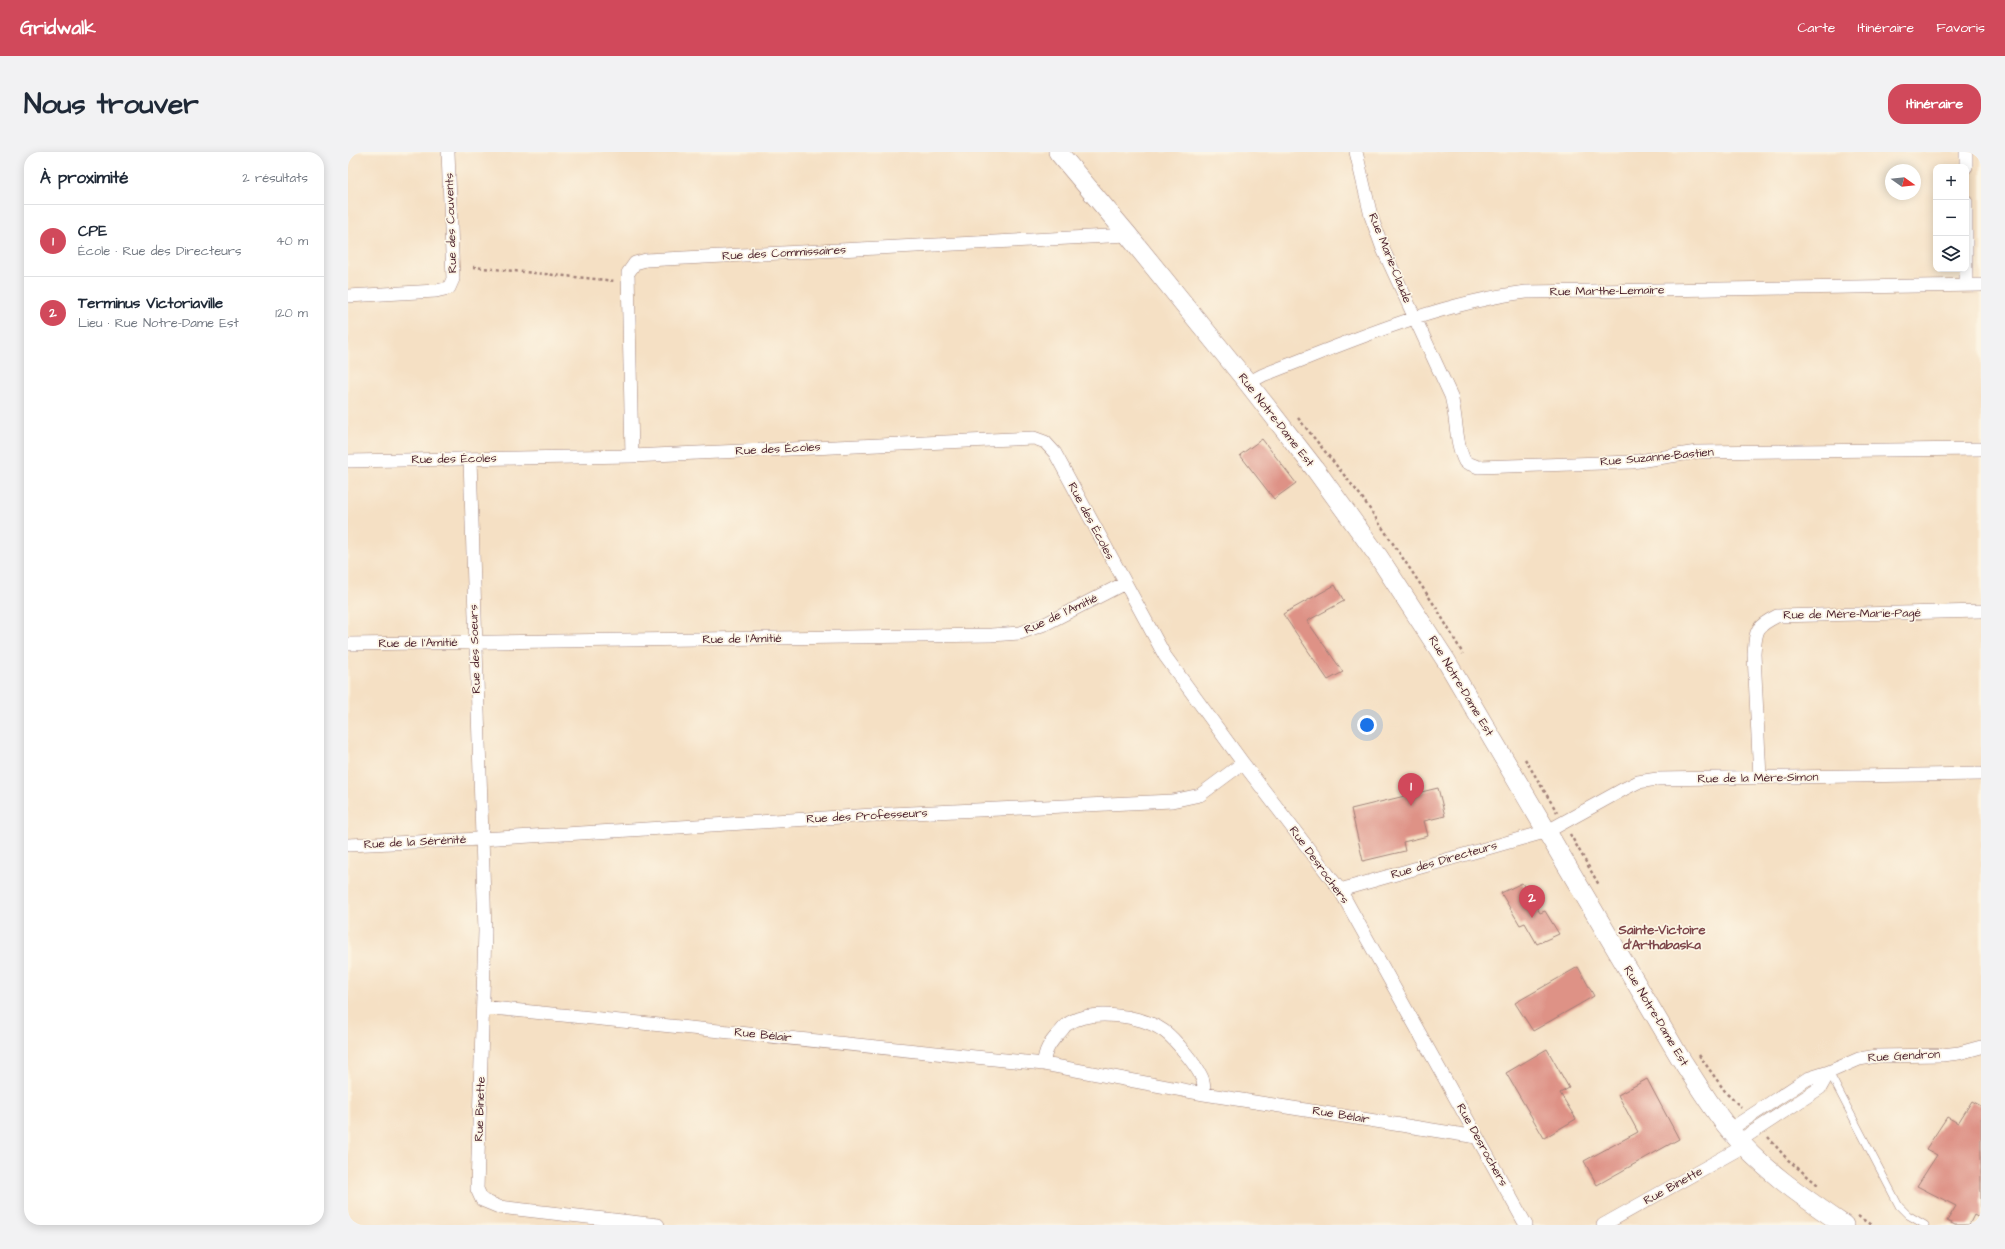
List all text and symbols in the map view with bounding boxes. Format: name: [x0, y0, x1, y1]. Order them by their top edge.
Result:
text: Gridwalk: [20, 15, 96, 42]
text: Carte: [1797, 18, 1835, 38]
text: Itinéraire: [1857, 18, 1914, 38]
text: Favoris: [1936, 18, 1985, 38]
button: Itinéraire: [1888, 84, 1981, 124]
text: Nous trouver: [24, 85, 199, 124]
north arrow: [1885, 164, 1921, 200]
map controls: [1933, 164, 1969, 272]
button: +: [1933, 164, 1969, 200]
text: À proximité: [40, 166, 129, 190]
text: 2 résultats: [242, 169, 308, 187]
street label: Rue des Couvents: [441, 173, 461, 273]
button: −: [1933, 200, 1969, 236]
street label: Rue Marie-Claude: [1364, 210, 1416, 306]
text: CPE: [78, 221, 107, 242]
text: 1: [52, 232, 54, 250]
text: 40 m: [276, 232, 308, 250]
button: layers: [1933, 236, 1969, 272]
street label: Rue des Commissaires: [722, 241, 846, 265]
text: École · Rue des Directeurs: [78, 242, 242, 260]
street label: Rue Marthe-Lemaire: [1549, 281, 1665, 301]
text: Terminus Victoriaville: [78, 293, 223, 314]
text: 2: [49, 304, 57, 322]
text: 120 m: [275, 304, 308, 322]
text: Lieu · Rue Notre-Dame Est: [78, 314, 239, 332]
street label: Rue Notre-Dame Est: [1234, 370, 1318, 470]
street label: Rue des Écoles: [735, 438, 821, 460]
street label: Rue Suzanne-Bastien: [1600, 444, 1714, 470]
street label: Rue des Écoles: [411, 450, 497, 468]
street label: Rue des Écoles: [1063, 479, 1119, 563]
street label: Rue de l'Amitié: [1022, 589, 1101, 638]
street label: Rue des Soeurs: [465, 604, 485, 694]
street label: Rue de Mère-Marie-Pagé: [1783, 604, 1922, 625]
street label: Rue de l'Amitié: [702, 630, 782, 648]
street label: Rue Notre-Dame Est: [1424, 633, 1498, 740]
street label: Rue de l'Amitié: [378, 634, 458, 652]
your location: [1357, 715, 1377, 735]
street label: Rue de la Mère-Simon: [1697, 768, 1819, 788]
pin: 1: [1398, 773, 1424, 806]
street label: Rue des Professeurs: [806, 804, 928, 828]
street label: Rue Desrochers: [1285, 823, 1353, 907]
street label: Rue de la Sérénité: [363, 831, 467, 853]
street label: Rue des Directeurs: [1389, 837, 1499, 883]
pin: 2: [1519, 885, 1545, 918]
district label: Sainte-Victoire d'Arthabaska: [1618, 921, 1705, 954]
street label: Rue Notre-Dame Est: [1619, 963, 1693, 1070]
street label: Rue Bélair: [734, 1024, 793, 1046]
street label: Rue Gendron: [1867, 1046, 1941, 1066]
street label: Rue Binette: [470, 1076, 490, 1142]
street label: Rue Desrochers: [1452, 1101, 1512, 1189]
street label: Rue Bélair: [1311, 1102, 1371, 1128]
street label: Rue Binette: [1640, 1163, 1706, 1209]

